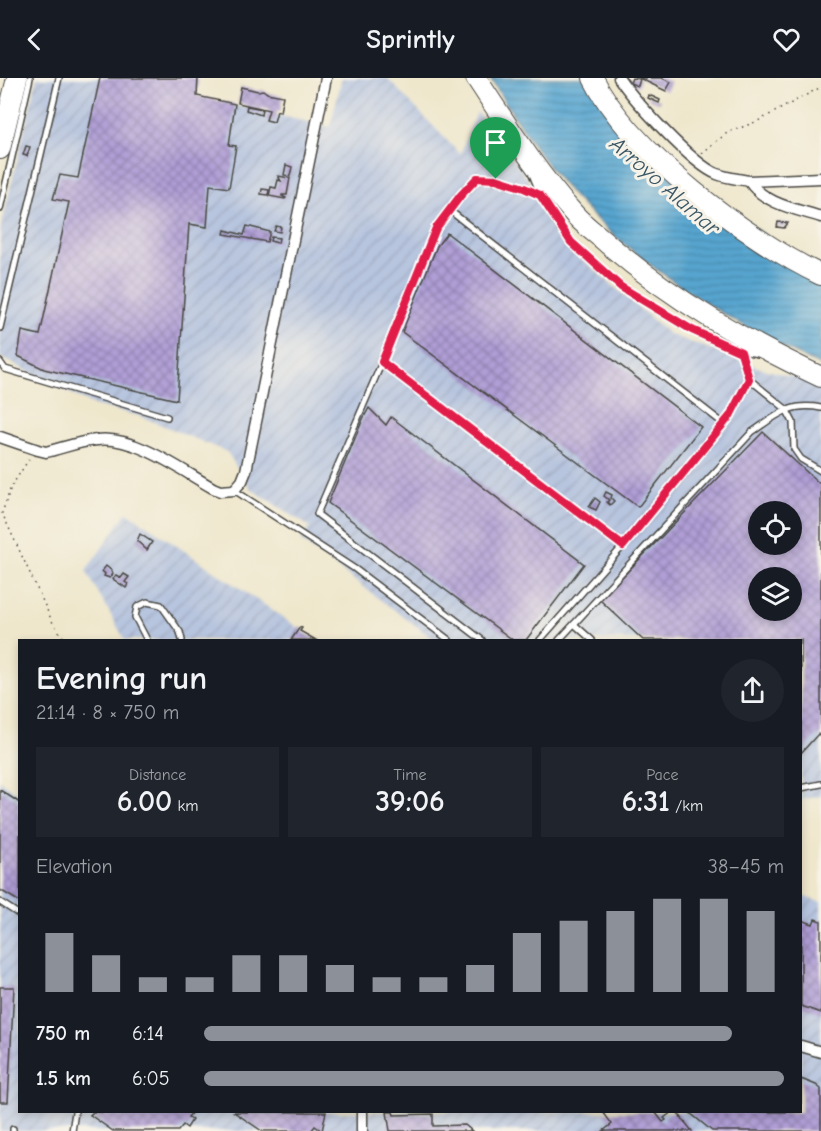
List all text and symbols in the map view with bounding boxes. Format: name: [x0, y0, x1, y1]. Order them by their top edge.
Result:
icon: back: [18, 23, 51, 56]
icon: heart: [770, 23, 803, 56]
text: Sprintly: [366, 24, 455, 55]
pin: [470, 117, 521, 179]
icon: arrive: [479, 126, 512, 159]
water label: Arroyo Alamar: [604, 131, 726, 242]
map controls: [748, 501, 802, 621]
button: locate: [748, 501, 802, 555]
button: layers: [748, 567, 802, 621]
text: Evening run: [36, 659, 207, 697]
button: share: [721, 659, 784, 722]
text: 21:14 · 8 × 750 m: [36, 701, 179, 724]
text: Distance: [129, 766, 186, 784]
text: Time: [393, 766, 427, 784]
text: Pace: [646, 766, 678, 784]
text: 6.00: [117, 784, 172, 819]
text: 39:06: [375, 784, 445, 819]
text: 6:31: [621, 784, 670, 819]
text: km: [172, 797, 199, 815]
text: /km: [670, 797, 703, 815]
text: Elevation: [36, 855, 113, 878]
text: 38–45 m: [708, 855, 784, 878]
text: 750 m: [36, 1022, 90, 1045]
text: 6:14: [132, 1022, 164, 1045]
text: 1.5 km: [36, 1067, 91, 1090]
text: 6:05: [132, 1067, 169, 1090]

